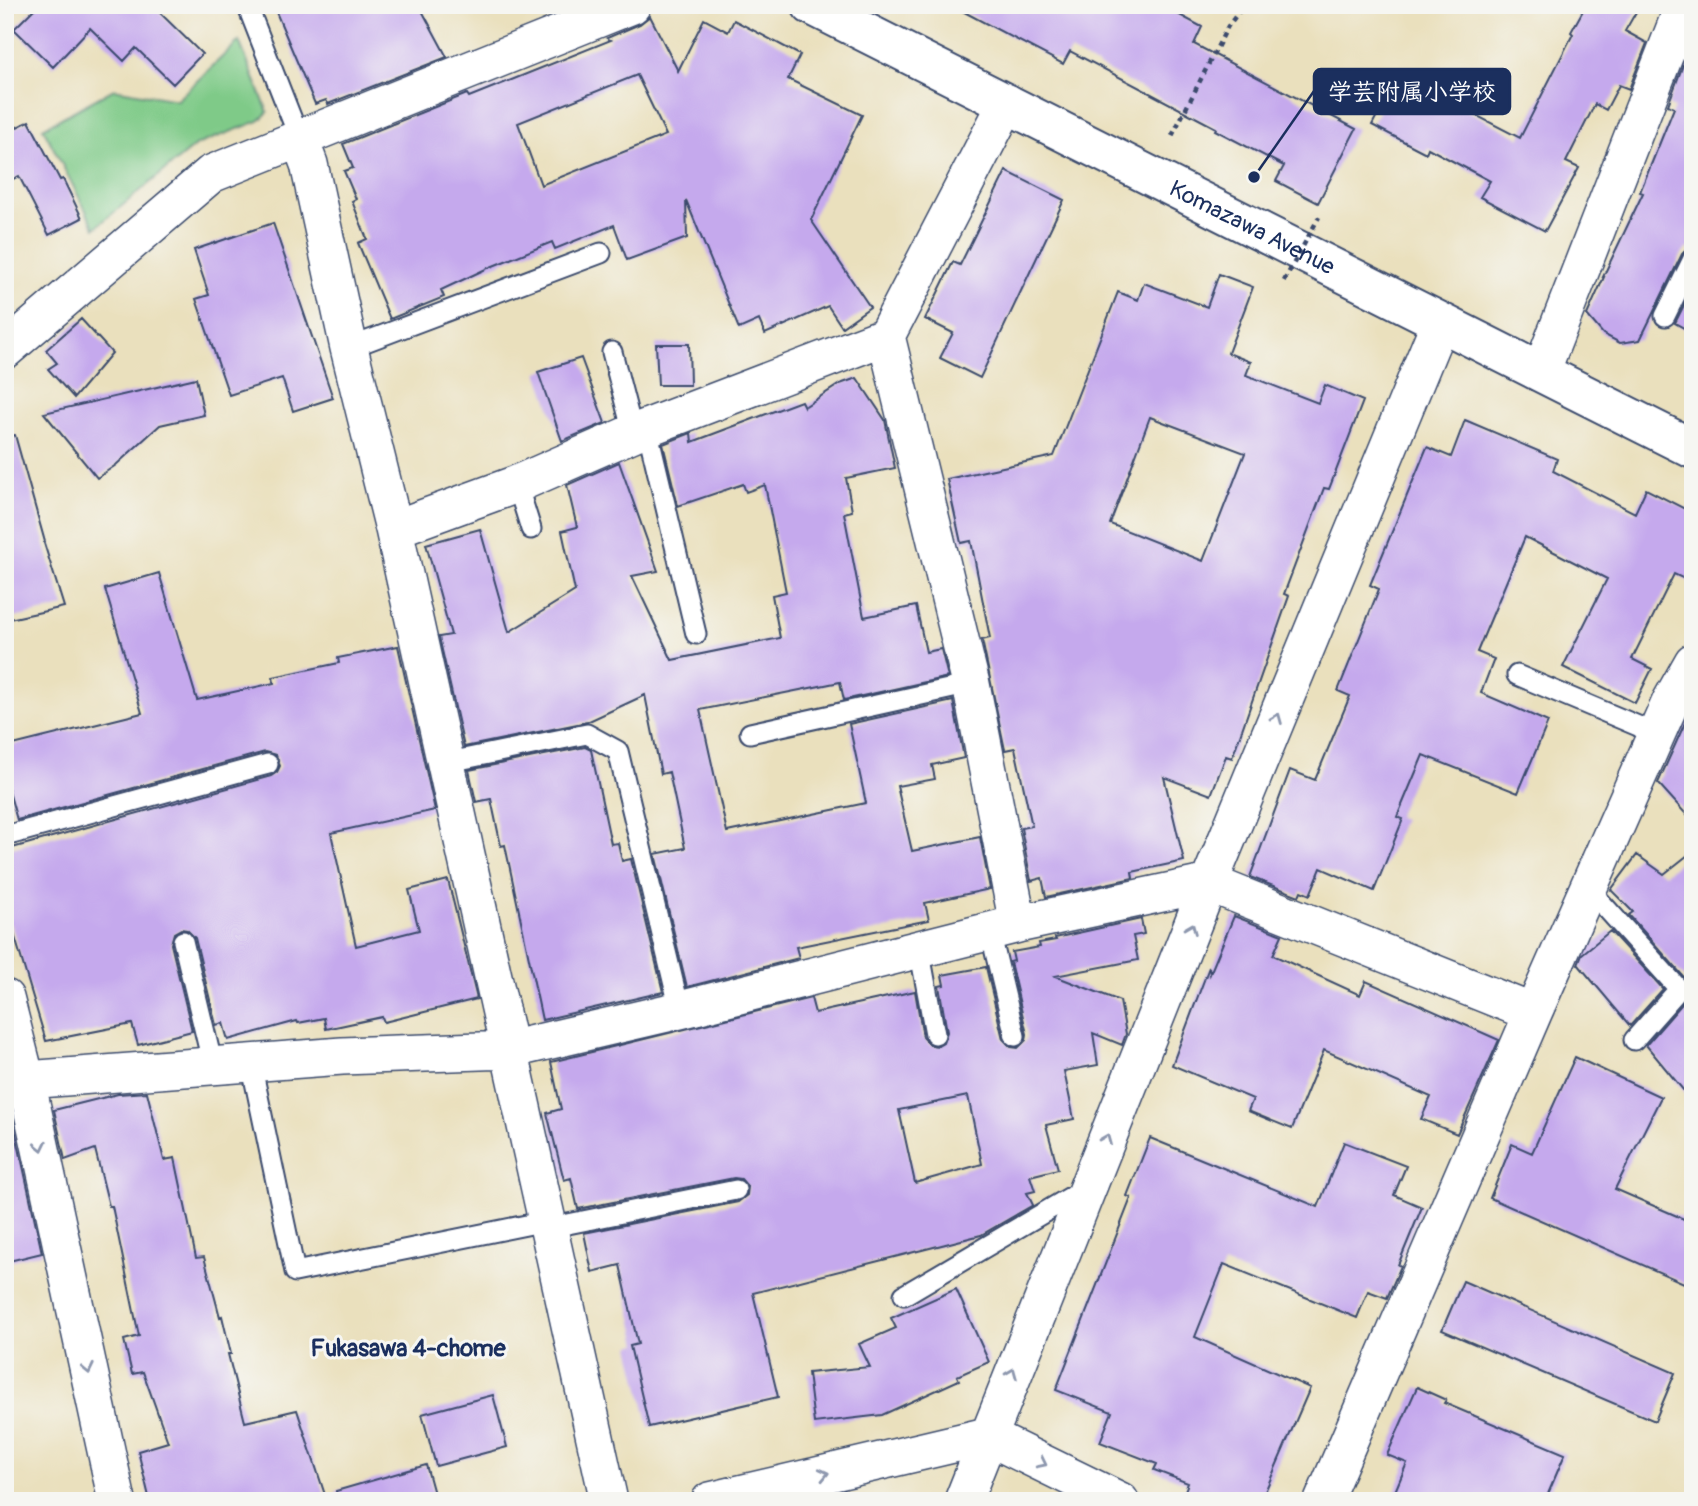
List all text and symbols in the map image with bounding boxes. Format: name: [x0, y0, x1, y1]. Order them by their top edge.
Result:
callout: 学芸附属小学校: [1314, 69, 1510, 114]
text: 学芸附属小学校: [1328, 78, 1496, 107]
street label: Komazawa Avenue: [1165, 173, 1340, 281]
one-way arrow: [1269, 712, 1283, 725]
one-way arrow: [1183, 923, 1197, 935]
one-way arrow: [1098, 1134, 1112, 1146]
one-way arrow: [32, 1140, 47, 1152]
district label: Fukasawa 4-chome: [310, 1334, 507, 1363]
one-way arrow: [80, 1363, 95, 1375]
one-way arrow: [1004, 1368, 1018, 1380]
one-way arrow: [1035, 1454, 1047, 1468]
one-way arrow: [818, 1468, 830, 1482]

